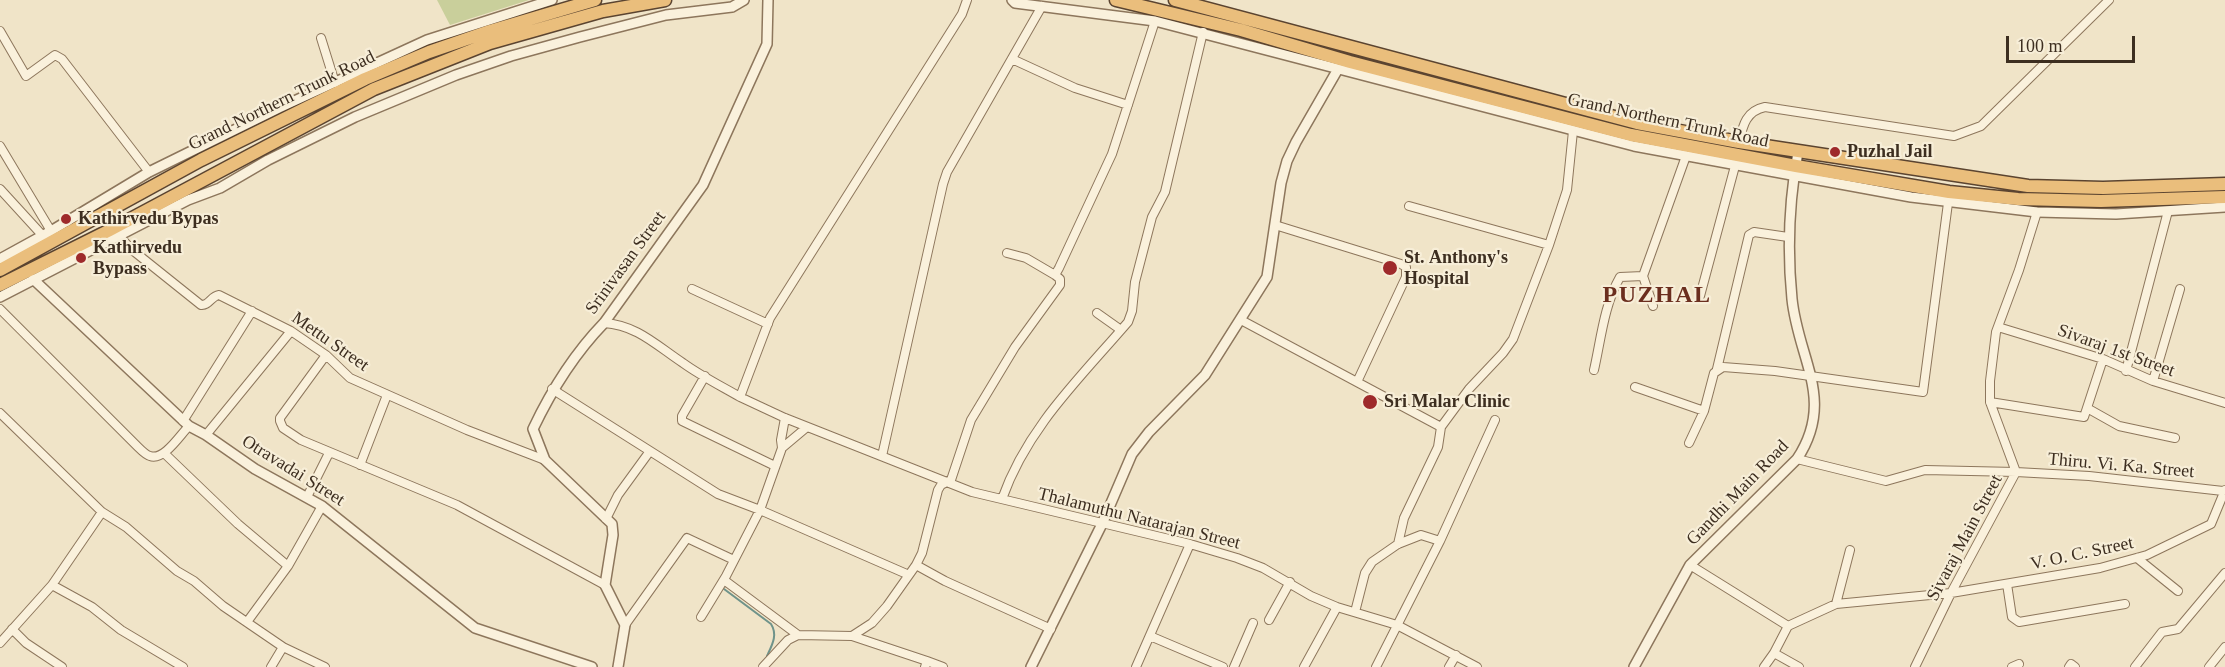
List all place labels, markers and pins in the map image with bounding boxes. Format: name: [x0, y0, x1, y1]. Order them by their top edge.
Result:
place label: Puzhal Jail: [1847, 141, 1933, 163]
marker: Puzhal Jail: [1828, 145, 1842, 159]
place label: Kathirvedu Bypas: [78, 208, 219, 230]
marker: Kathirvedu Bypas: [59, 212, 73, 226]
place label: Kathirvedu Bypass: [93, 237, 182, 280]
place label: St. Anthony's Hospital: [1404, 247, 1508, 290]
marker: Kathirvedu Bypass: [74, 251, 88, 265]
marker: St. Anthony's Hospital: [1381, 259, 1399, 277]
place label: Sri Malar Clinic: [1384, 391, 1510, 413]
marker: Sri Malar Clinic: [1361, 393, 1379, 411]

